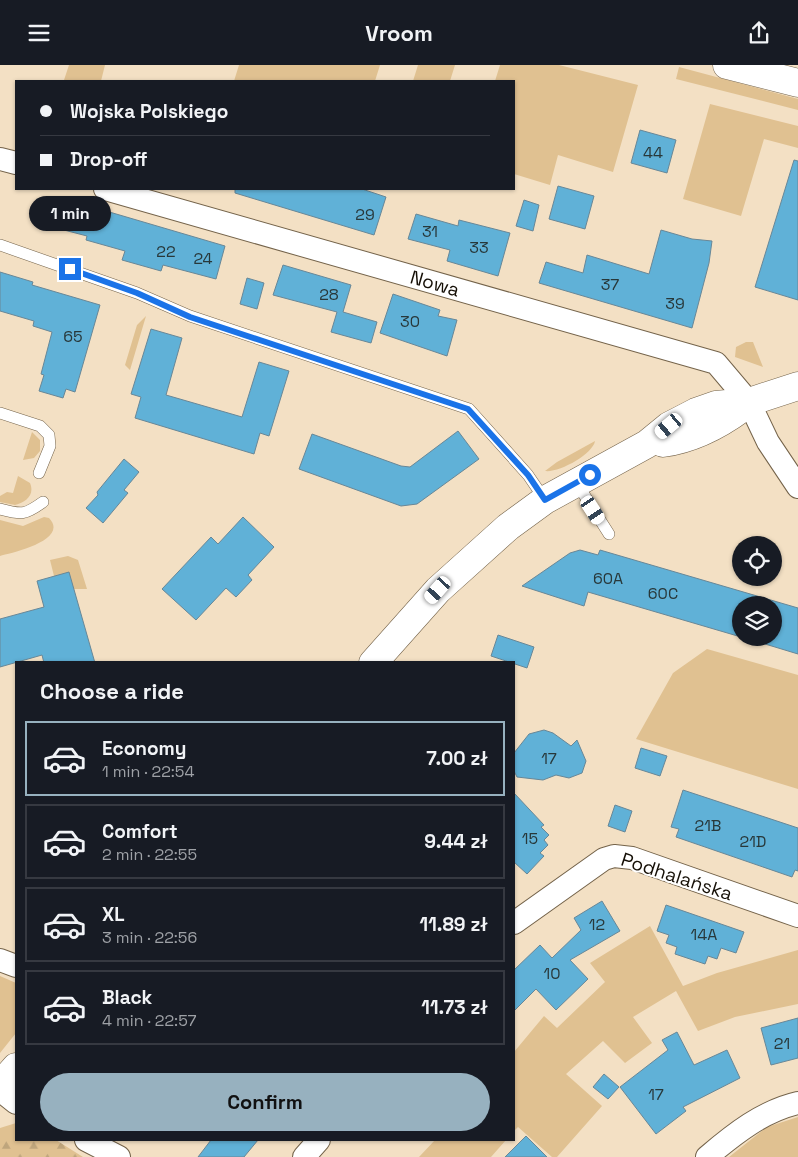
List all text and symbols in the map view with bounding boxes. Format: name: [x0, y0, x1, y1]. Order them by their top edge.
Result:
icon: menu: [25, 19, 53, 47]
text: Vroom: [365, 19, 433, 47]
icon: share: [745, 19, 773, 47]
text: Wojska Polskiego: [70, 99, 228, 124]
house number: 44: [643, 142, 663, 163]
text: Drop-off: [70, 147, 148, 172]
callout: 1 min: [29, 197, 111, 231]
text: 1 min: [50, 203, 90, 224]
house number: 29: [355, 204, 375, 225]
house number: 31: [422, 221, 438, 242]
house number: 33: [469, 237, 489, 258]
house number: 22: [156, 241, 176, 262]
house number: 24: [193, 248, 213, 269]
route end: [59, 258, 81, 280]
street label: Nowa: [407, 265, 462, 302]
house number: 37: [601, 274, 619, 295]
house number: 28: [319, 284, 339, 305]
house number: 39: [665, 293, 685, 314]
house number: 30: [400, 311, 420, 332]
house number: 65: [63, 326, 83, 347]
car: [652, 411, 685, 441]
route start: [579, 464, 601, 486]
car: [578, 493, 607, 527]
map controls: [732, 536, 782, 646]
button: locate: [732, 536, 782, 586]
house number: 60A: [593, 568, 623, 589]
car: [422, 574, 453, 606]
house number: 60C: [648, 583, 678, 604]
button: layers: [732, 596, 782, 646]
text: Choose a ride: [40, 677, 184, 705]
icon: car: [42, 736, 87, 781]
text: Economy: [102, 736, 186, 761]
text: 7.00 zł: [426, 746, 488, 771]
house number: 17: [541, 748, 557, 769]
text: 1 min · 22:54: [102, 761, 194, 782]
house number: 21B: [695, 815, 721, 836]
icon: car: [42, 819, 87, 864]
text: Comfort: [102, 819, 178, 844]
house number: 15: [522, 828, 538, 849]
text: 9.44 zł: [424, 829, 488, 854]
house number: 21D: [740, 831, 766, 852]
text: 2 min · 22:55: [102, 844, 197, 865]
street label: Podhalańska: [618, 847, 736, 906]
icon: car: [42, 902, 87, 947]
text: XL: [102, 902, 125, 927]
text: 11.89 zł: [420, 912, 488, 937]
house number: 12: [589, 914, 605, 935]
house number: 14A: [691, 924, 717, 945]
text: 3 min · 22:56: [102, 927, 197, 948]
house number: 10: [544, 963, 560, 984]
icon: car: [42, 985, 87, 1030]
text: Black: [102, 985, 152, 1010]
text: 11.73 zł: [421, 995, 488, 1020]
text: 4 min · 22:57: [102, 1010, 197, 1031]
house number: 21: [774, 1033, 790, 1054]
button: Confirm: [40, 1073, 490, 1131]
house number: 17: [648, 1084, 664, 1105]

